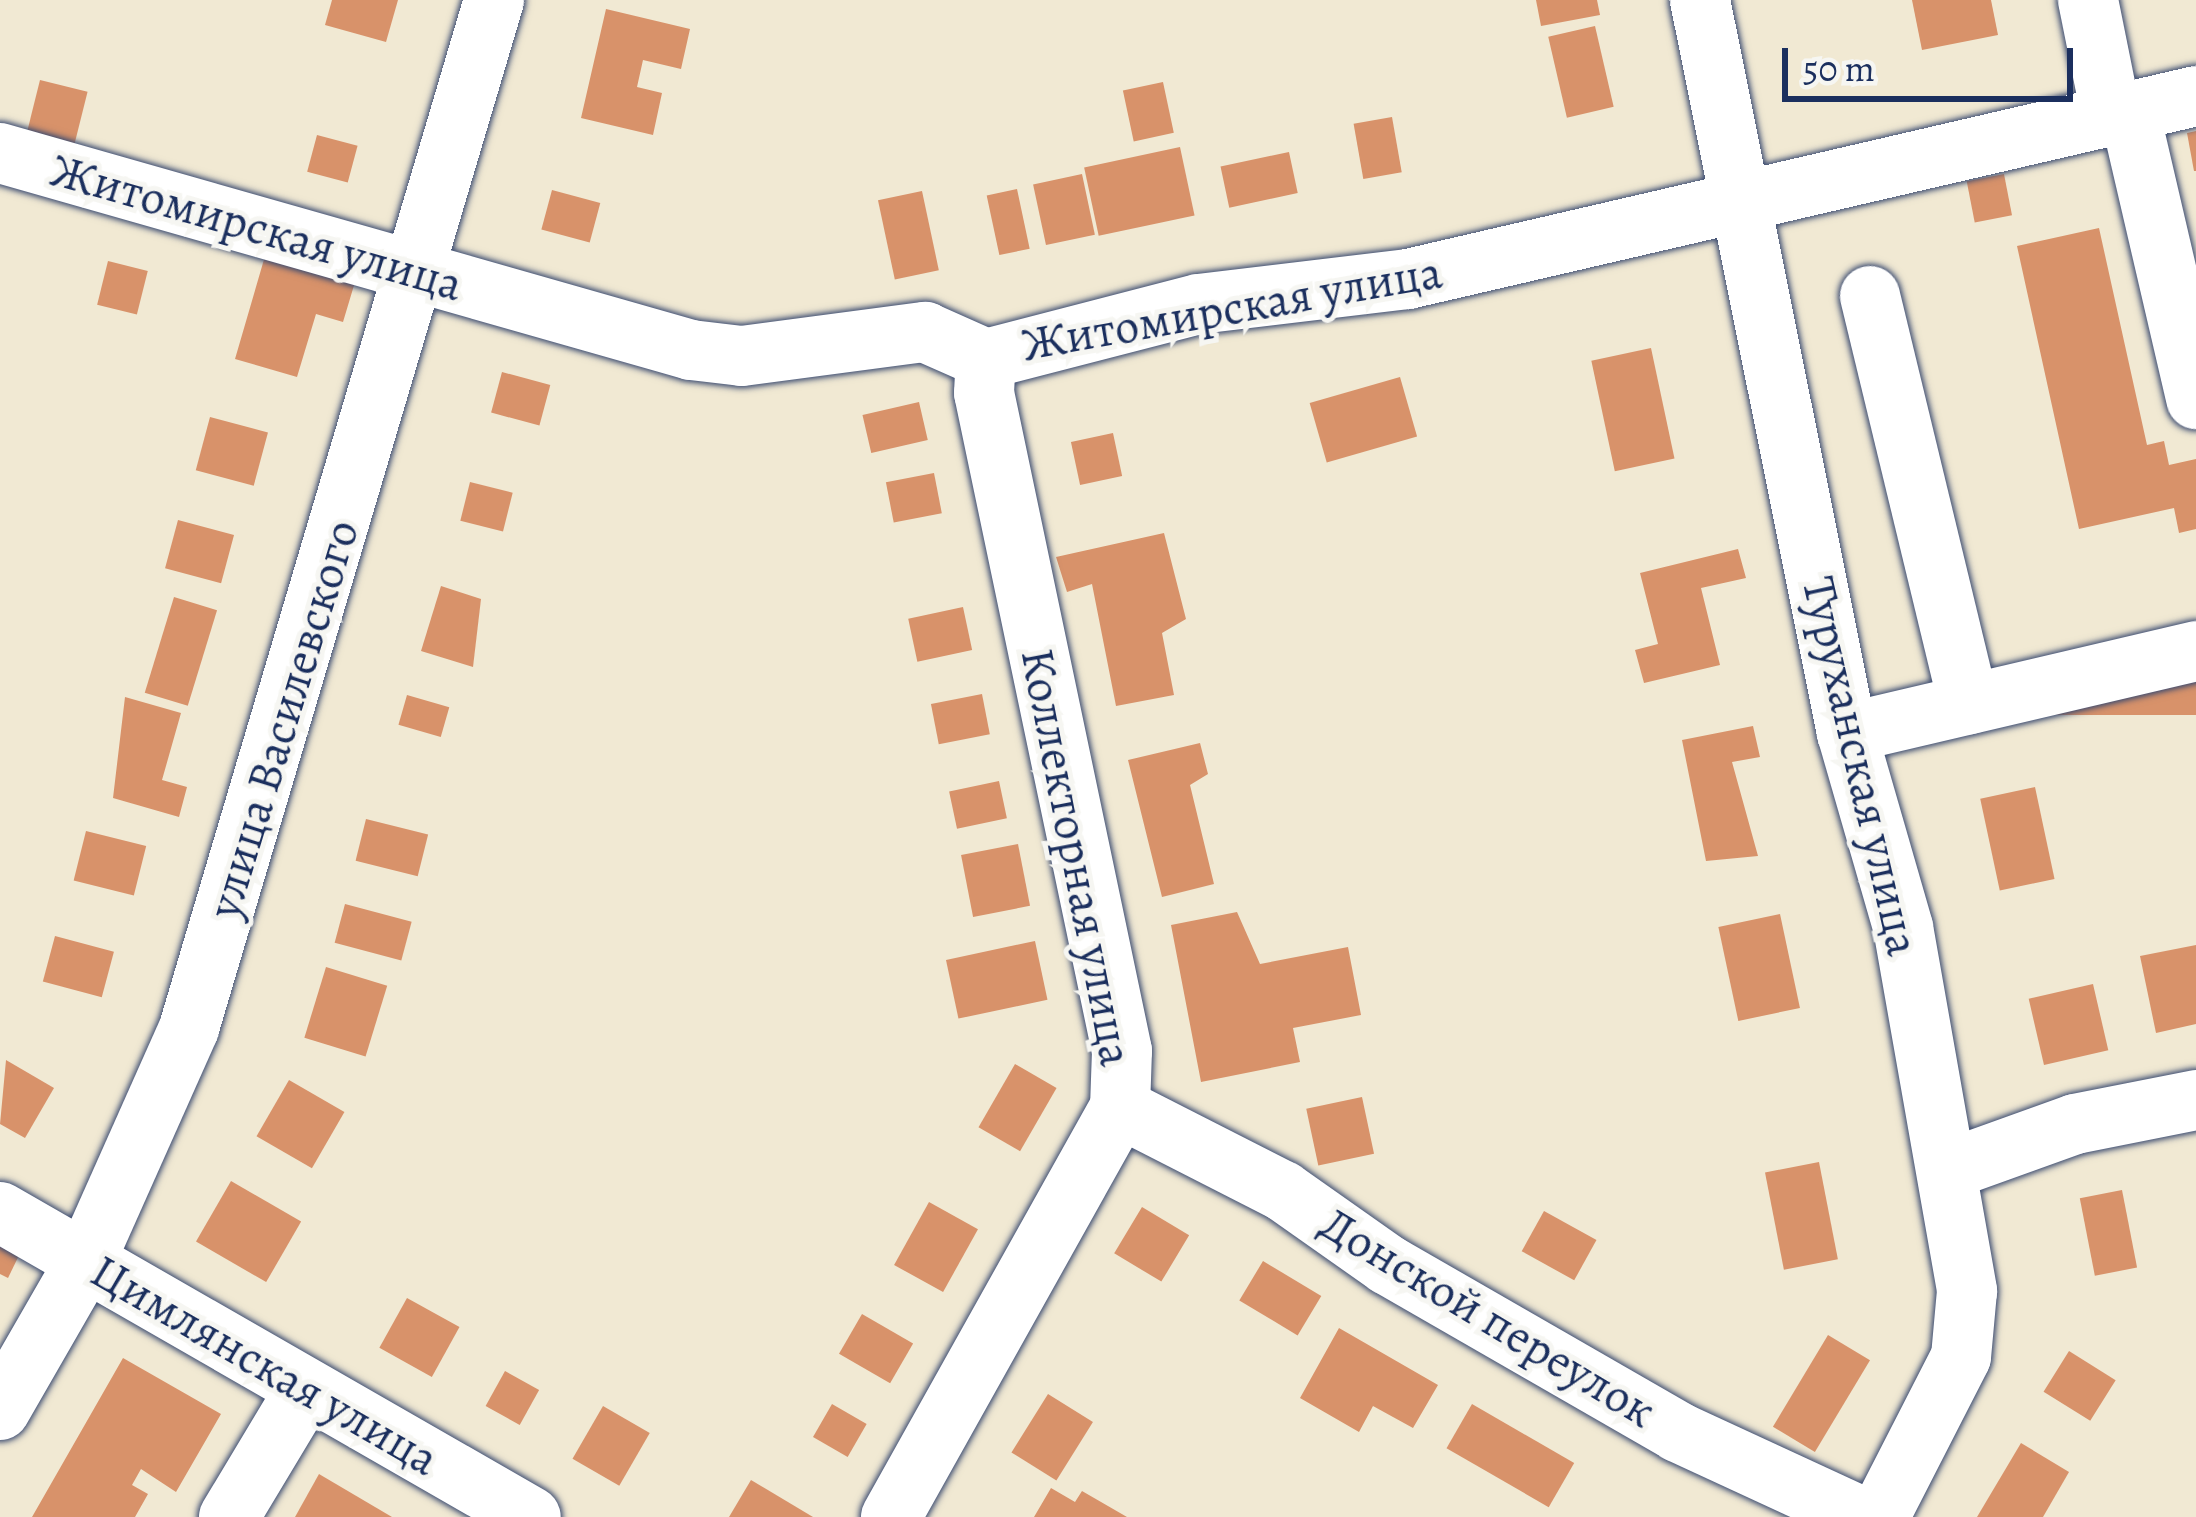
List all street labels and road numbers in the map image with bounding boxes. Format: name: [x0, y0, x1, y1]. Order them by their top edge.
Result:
street label: Житомирская улица: [45, 141, 469, 313]
street label: Житомирская улица: [1018, 243, 1446, 373]
street label: улица Василевского: [195, 513, 371, 925]
street label: Туруханская улица: [1789, 571, 1933, 961]
street label: Коллекторная улица: [1008, 643, 1146, 1071]
street label: Донской переулок: [1310, 1194, 1666, 1440]
street label: Цимлянская улица: [81, 1242, 449, 1488]

